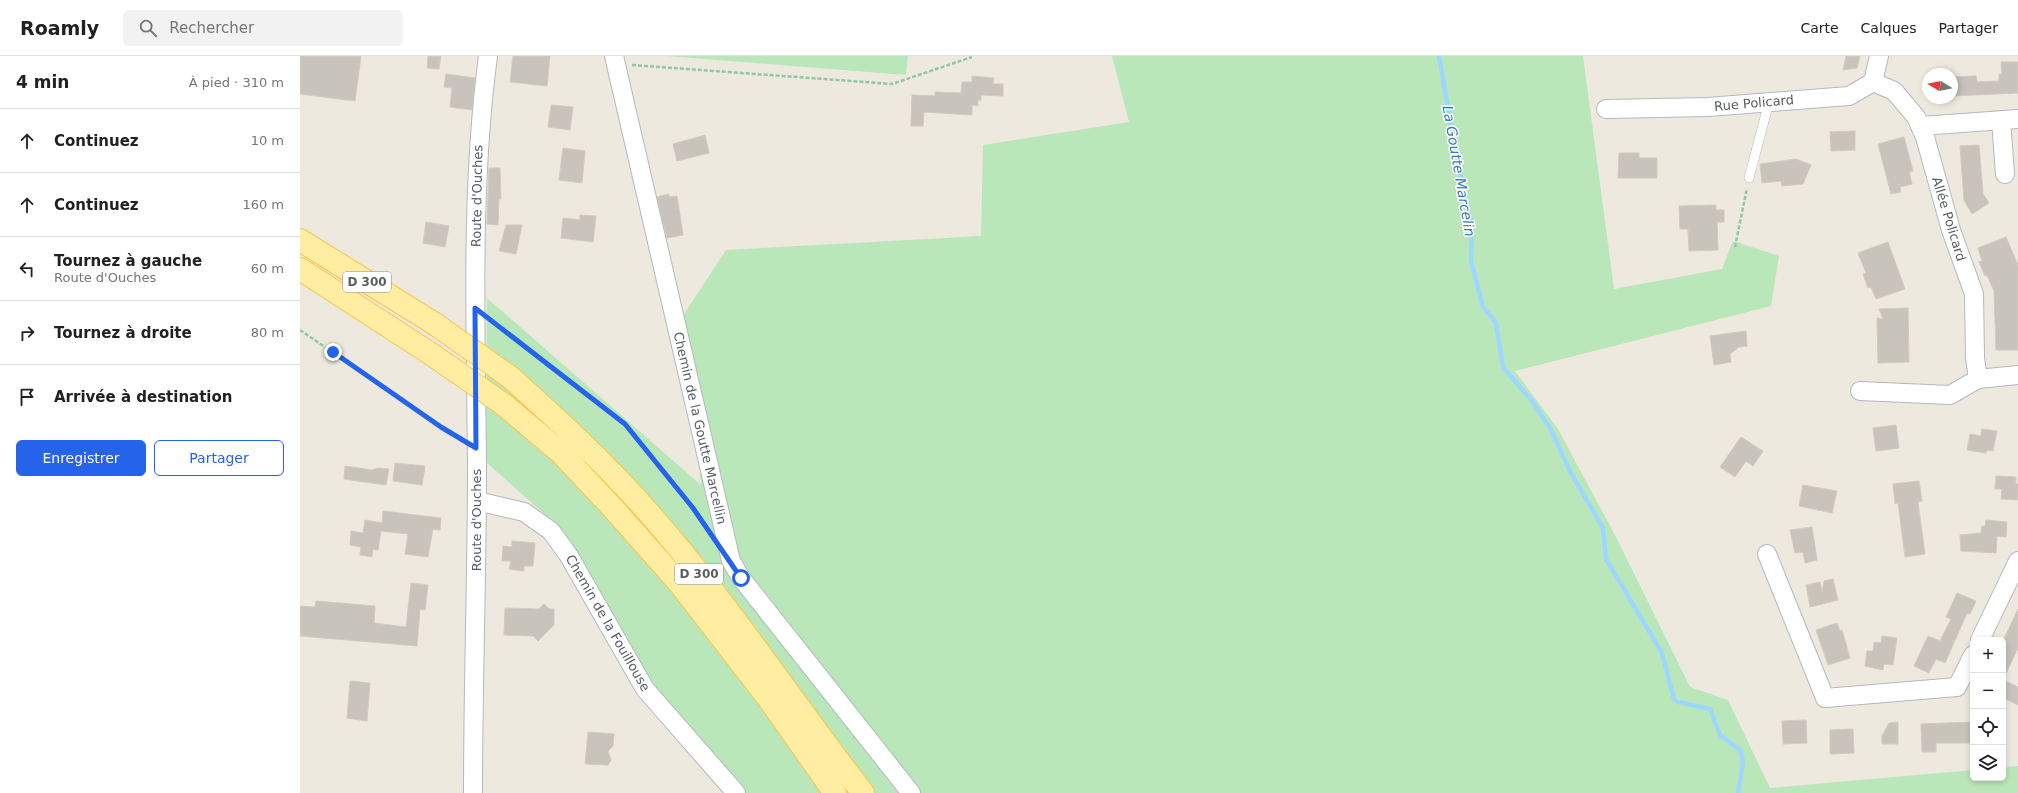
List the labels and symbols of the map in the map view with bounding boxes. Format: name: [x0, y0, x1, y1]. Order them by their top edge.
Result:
north arrow: [1922, 68, 1958, 104]
street label: Rue Policard: [1714, 92, 1794, 114]
water label: La Goutte Marcelin: [1440, 104, 1478, 238]
street label: Route d'Ouches: [469, 144, 485, 247]
street label: Allée Policard: [1929, 175, 1969, 263]
road number: D 300: [343, 272, 391, 292]
street label: Chemin de la Goutte Marcellin: [671, 330, 729, 526]
route end: [324, 343, 342, 361]
street label: Route d'Ouches: [469, 469, 484, 571]
street label: Chemin de la Fouillouse: [563, 552, 653, 694]
road number: D 300: [675, 564, 723, 584]
route start: [732, 569, 750, 587]

